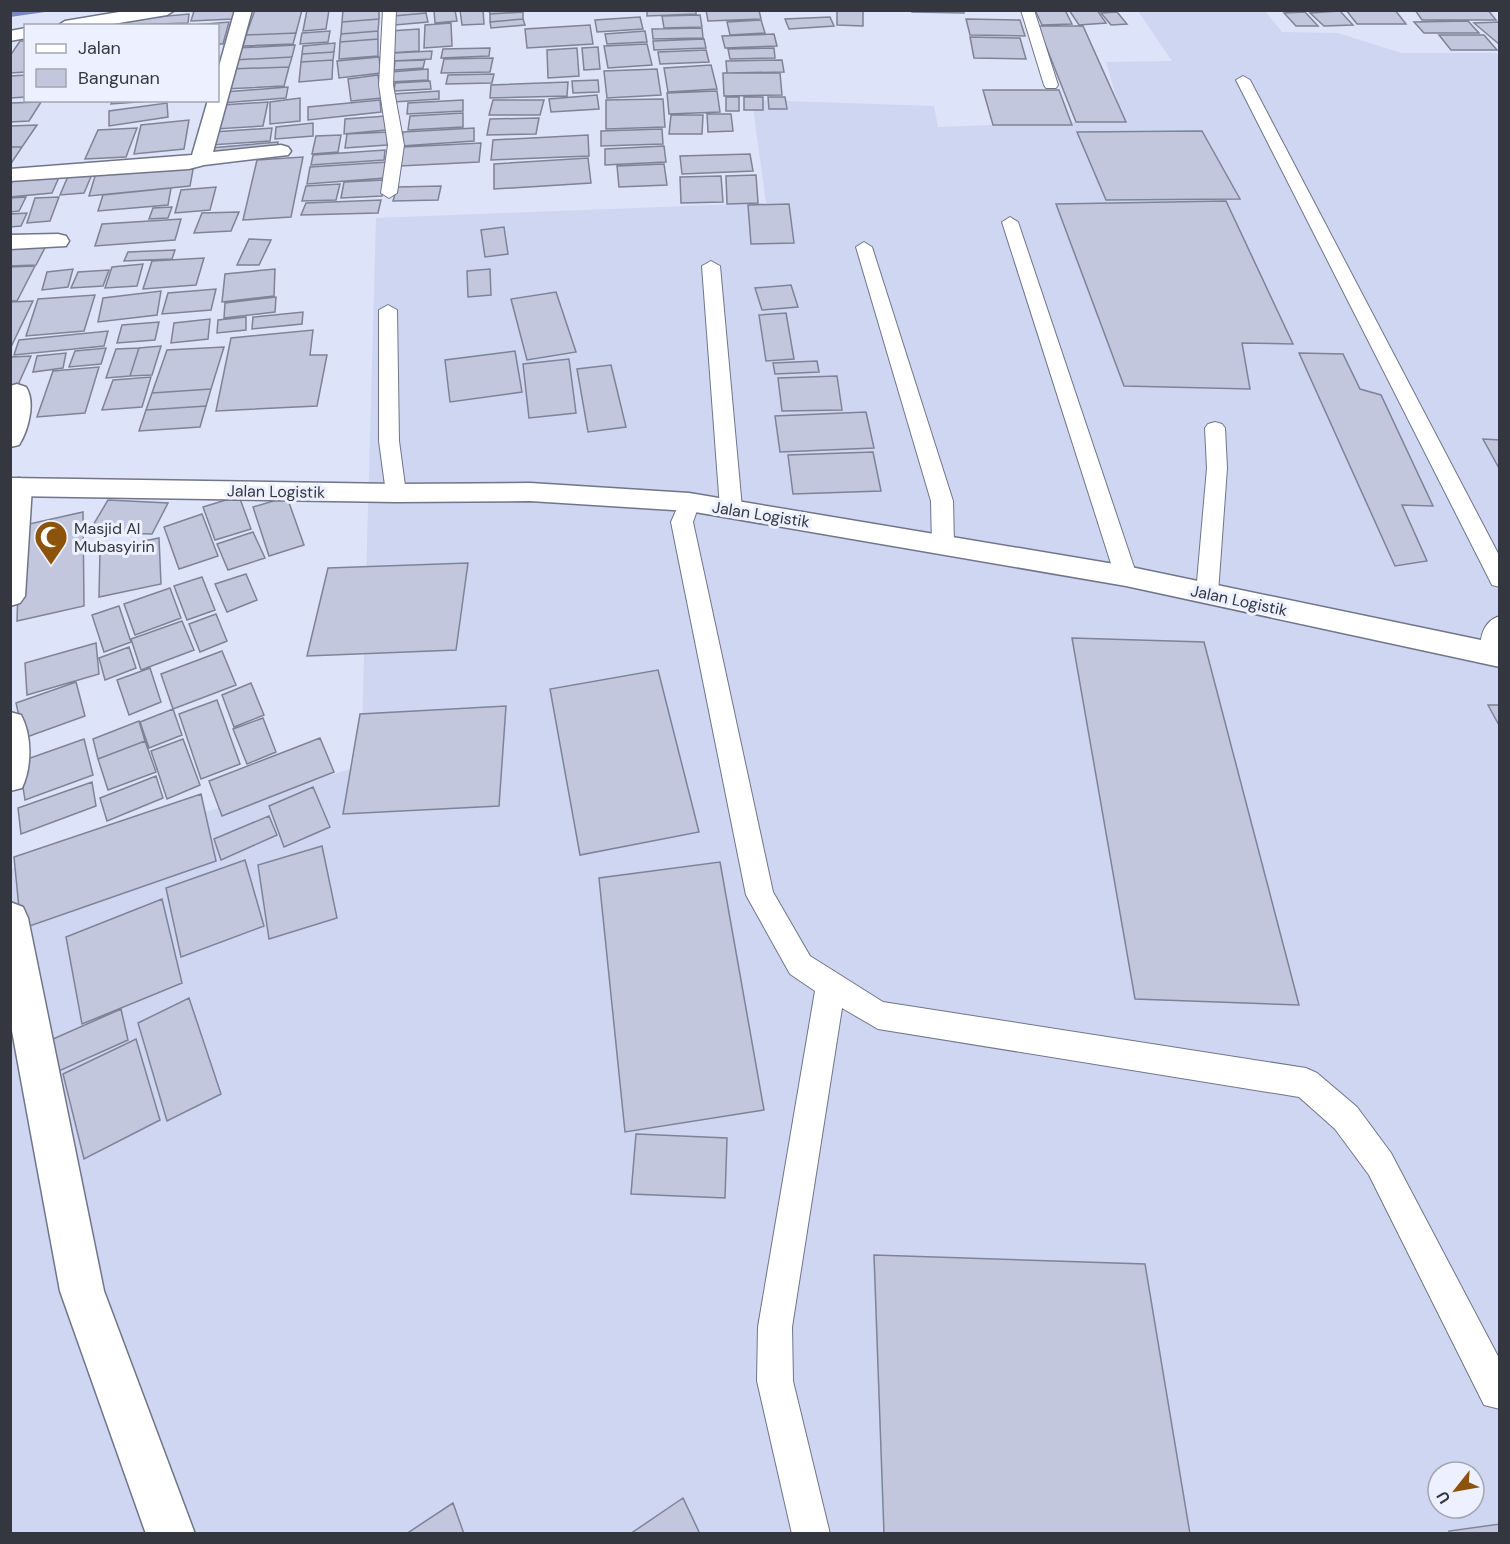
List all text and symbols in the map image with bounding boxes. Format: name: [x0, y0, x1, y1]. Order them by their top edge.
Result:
legend: [24, 24, 219, 102]
text: Jalan: [78, 36, 121, 60]
text: Bangunan: [78, 66, 160, 90]
street label: Jalan Logistik: [227, 480, 325, 503]
street label: Jalan Logistik: [711, 496, 811, 533]
place label: Masjid Al Mubasyirin: [74, 518, 155, 557]
mosque icon: Masjid Al Mubasyirin: [33, 519, 69, 566]
street label: Jalan Logistik: [1189, 580, 1289, 621]
north arrow: [1426, 1460, 1486, 1520]
text: U: [1432, 1487, 1455, 1508]

